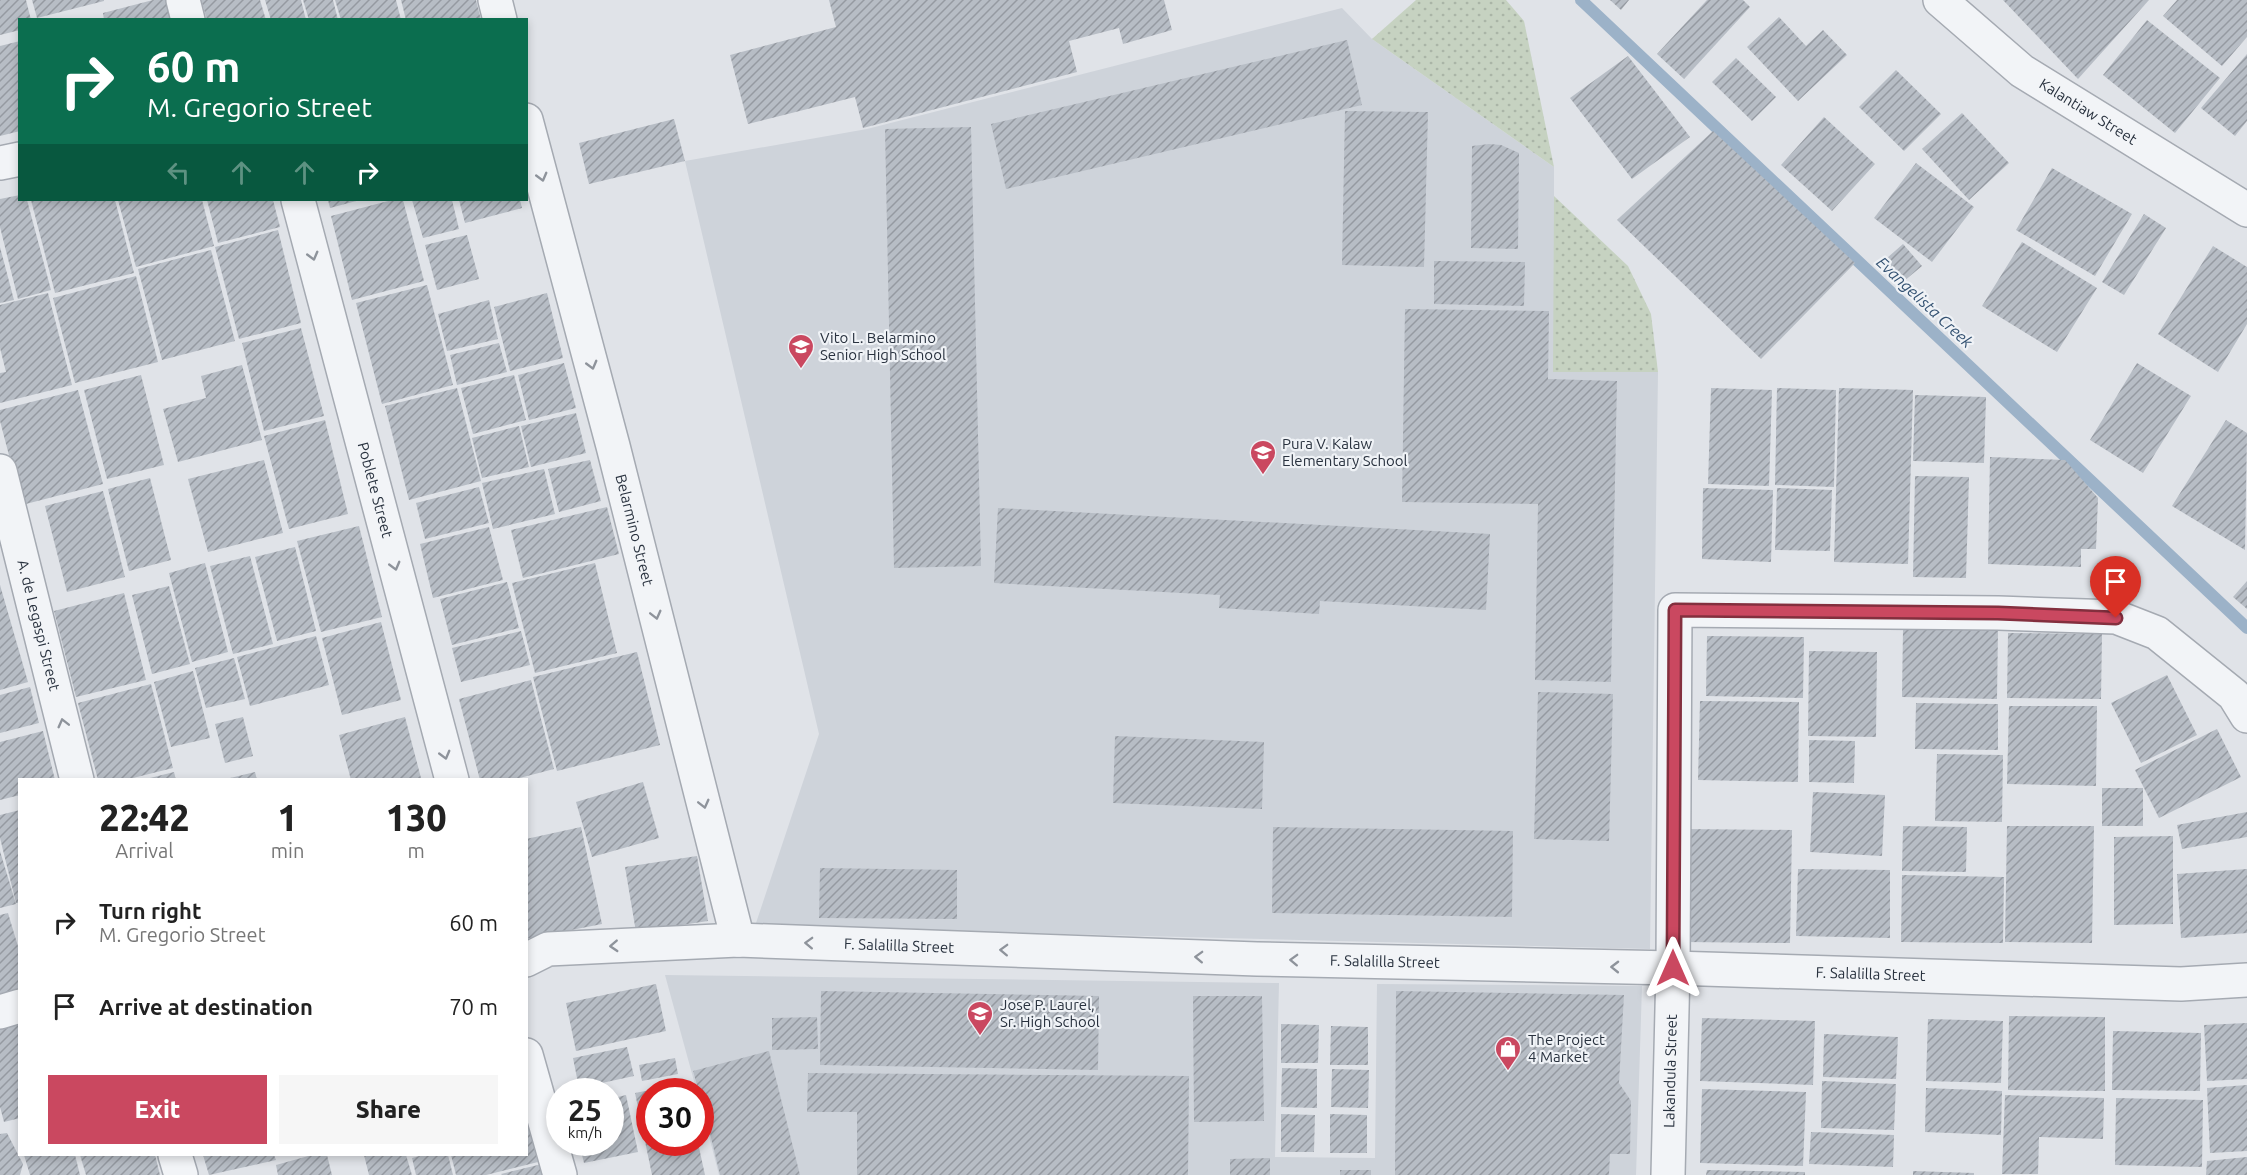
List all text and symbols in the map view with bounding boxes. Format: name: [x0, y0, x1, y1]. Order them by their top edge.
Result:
icon: right: [48, 42, 126, 120]
text: 60 m: [147, 43, 241, 90]
street label: Kalantiaw Street: [2036, 75, 2140, 148]
text: M. Gregorio Street: [147, 92, 372, 122]
icon: left: [162, 156, 195, 189]
icon: ahead: [225, 156, 258, 189]
icon: ahead: [288, 156, 321, 189]
icon: right: [351, 156, 384, 189]
one-way arrow: [534, 172, 547, 182]
one-way arrow: [305, 251, 318, 261]
water label: Evangelista Creek: [1873, 253, 1977, 352]
place label: Vito L. Belarmino Senior High School: [820, 329, 946, 363]
school or university icon: Vito L. Belarmino Senior High School: [786, 332, 816, 370]
one-way arrow: [584, 360, 597, 370]
place label: Pura V. Kalaw Elementary School: [1282, 435, 1408, 469]
school or university icon: Pura V. Kalaw Elementary School: [1248, 438, 1278, 476]
street label: Poblete Street: [355, 440, 396, 540]
street label: Belarmino Street: [612, 472, 657, 588]
pin: [2090, 556, 2141, 618]
street label: A. de Legaspi Street: [14, 558, 63, 693]
one-way arrow: [388, 560, 400, 571]
icon: arrive: [2099, 565, 2132, 598]
one-way arrow: [648, 610, 661, 620]
one-way arrow: [57, 718, 70, 728]
one-way arrow: [438, 750, 451, 760]
text: 22:42: [99, 797, 189, 838]
text: 1: [277, 797, 298, 838]
text: 130: [386, 797, 447, 838]
one-way arrow: [696, 799, 709, 809]
text: Arrival: [115, 839, 174, 862]
text: min: [271, 839, 304, 862]
text: m: [408, 839, 425, 862]
text: Turn right: [99, 898, 201, 923]
icon: right: [48, 906, 81, 939]
text: 60 m: [449, 910, 498, 935]
text: M. Gregorio Street: [99, 923, 266, 946]
street label: F. Salalilla Street: [844, 935, 955, 956]
one-way arrow: [805, 936, 814, 949]
position arrow: [1641, 936, 1705, 1000]
one-way arrow: [610, 939, 619, 952]
one-way arrow: [1000, 943, 1009, 956]
one-way arrow: [1195, 951, 1204, 963]
street label: F. Salalilla Street: [1330, 952, 1440, 971]
one-way arrow: [1289, 954, 1298, 967]
one-way arrow: [1610, 961, 1619, 973]
street label: F. Salalilla Street: [1815, 963, 1926, 984]
icon: arrive: [48, 990, 81, 1023]
text: Arrive at destination: [99, 994, 313, 1019]
text: 70 m: [449, 994, 498, 1019]
place label: Jose P. Laurel, Sr. High School: [1000, 996, 1100, 1030]
school or university icon: Jose P. Laurel, Sr. High School: [965, 999, 995, 1037]
street label: Lakandula Street: [1660, 1014, 1680, 1128]
place label: The Project 4 Market: [1528, 1031, 1605, 1065]
shop icon: The Project 4 Market: [1493, 1034, 1523, 1072]
button: Exit: [48, 1075, 267, 1144]
button: Share: [279, 1075, 498, 1144]
speed limit sign: 30: [636, 1078, 714, 1156]
text: 25: [568, 1093, 602, 1127]
text: km/h: [568, 1124, 602, 1141]

